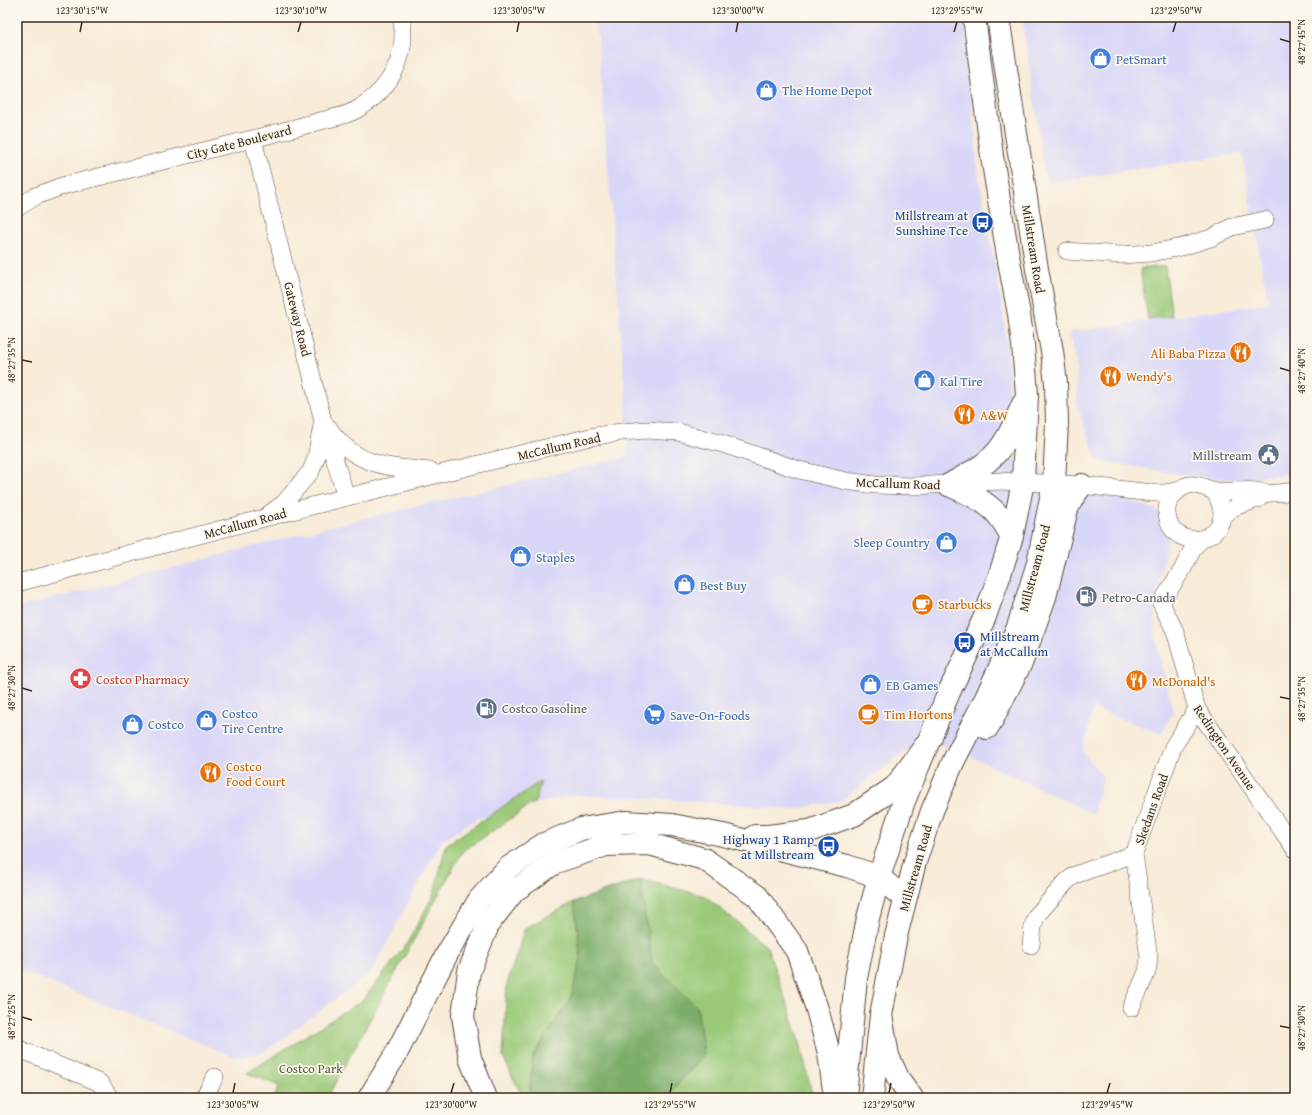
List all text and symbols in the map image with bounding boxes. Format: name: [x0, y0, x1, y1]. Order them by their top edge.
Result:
text: 123°30'15"W: [56, 3, 109, 18]
text: 123°30'10"W: [275, 3, 328, 18]
text: 123°30'05"W: [493, 3, 546, 18]
text: 123°30'00"W: [712, 3, 765, 18]
text: 123°29'55"W: [931, 3, 984, 18]
text: 123°29'50"W: [1150, 3, 1203, 18]
text: 48°27'45"N: [1294, 19, 1309, 65]
shop icon: PetSmart: [1088, 46, 1114, 72]
place label: PetSmart: [1116, 50, 1167, 69]
shop icon: The Home Depot: [753, 77, 779, 103]
place label: The Home Depot: [782, 81, 873, 100]
street label: City Gate Boulevard: [185, 120, 294, 165]
street label: Millstream Road: [1017, 203, 1050, 295]
place label: Millstream at Sunshine Tce: [895, 206, 968, 240]
bus stop icon: Millstream at Sunshine Tce: [970, 209, 996, 235]
street label: Gateway Road: [279, 280, 316, 358]
text: 48°27'35"N: [4, 337, 19, 383]
restaurant icon: Ali Baba Pizza: [1228, 340, 1254, 366]
place label: Ali Baba Pizza: [1151, 344, 1227, 363]
text: 48°27'40"N: [1294, 348, 1309, 394]
restaurant icon: Wendy's: [1098, 363, 1124, 389]
place label: Wendy's: [1126, 367, 1172, 386]
shop icon: Kal Tire: [912, 368, 938, 394]
place label: Kal Tire: [940, 372, 983, 391]
restaurant icon: A&W: [952, 402, 978, 428]
place label: A&W: [980, 406, 1008, 425]
street label: McCallum Road: [516, 428, 603, 465]
public building icon: Millstream: [1255, 442, 1281, 468]
place label: Millstream: [1193, 446, 1252, 465]
street label: McCallum Road: [855, 473, 941, 494]
street label: McCallum Road: [202, 503, 289, 544]
street label: Millstream Road: [1014, 522, 1055, 614]
shop icon: Sleep Country: [933, 529, 959, 555]
place label: Sleep Country: [853, 533, 931, 552]
shop icon: Staples: [508, 544, 534, 570]
place label: Staples: [536, 548, 575, 567]
shop icon: Best Buy: [671, 572, 697, 598]
place label: Best Buy: [700, 576, 747, 595]
fuel station icon: Petro-Canada: [1073, 584, 1099, 610]
place label: Petro-Canada: [1102, 588, 1177, 607]
cafe icon: Starbucks: [909, 591, 935, 617]
place label: Starbucks: [938, 595, 992, 614]
place label: Millstream at McCallum: [980, 627, 1049, 661]
bus stop icon: Millstream at McCallum: [951, 630, 977, 656]
text: 48°27'30"N: [4, 665, 19, 711]
pharmacy icon: Costco Pharmacy: [68, 666, 94, 692]
restaurant icon: McDonald's: [1124, 668, 1150, 694]
place label: Costco Pharmacy: [96, 670, 190, 689]
shop icon: EB Games: [857, 672, 883, 698]
place label: McDonald's: [1152, 672, 1216, 691]
place label: EB Games: [886, 676, 939, 695]
text: 48°27'35"N: [1294, 676, 1309, 722]
fuel station icon: Costco Gasoline: [473, 695, 499, 721]
place label: Costco Gasoline: [502, 699, 587, 718]
cafe icon: Tim Hortons: [855, 701, 881, 727]
street label: Redington Avenue: [1189, 701, 1260, 794]
supermarket icon: Save-On-Foods: [642, 702, 668, 728]
place label: Costco Tire Centre: [222, 704, 283, 738]
place label: Tim Hortons: [884, 705, 953, 724]
place label: Save-On-Foods: [670, 706, 750, 725]
shop icon: Costco Tire Centre: [194, 707, 220, 733]
shop icon: Costco: [119, 711, 145, 737]
place label: Costco: [148, 715, 184, 734]
place label: Costco Food Court: [226, 757, 286, 791]
restaurant icon: Costco Food Court: [197, 760, 223, 786]
street label: Skedans Road: [1130, 771, 1173, 847]
street label: Millstream Road: [894, 822, 937, 914]
place label: Highway 1 Ramp at Millstream: [723, 830, 814, 864]
bus stop icon: Highway 1 Ramp at Millstream: [816, 833, 842, 859]
text: 48°27'25"N: [4, 994, 19, 1040]
text: 48°27'30"N: [1294, 1005, 1309, 1051]
park label: Costco Park: [279, 1059, 343, 1078]
text: 123°30'05"W: [207, 1097, 260, 1112]
text: 123°30'00"W: [425, 1097, 478, 1112]
text: 123°29'55"W: [644, 1097, 697, 1112]
text: 123°29'50"W: [863, 1097, 916, 1112]
text: 123°29'45"W: [1081, 1097, 1134, 1112]

